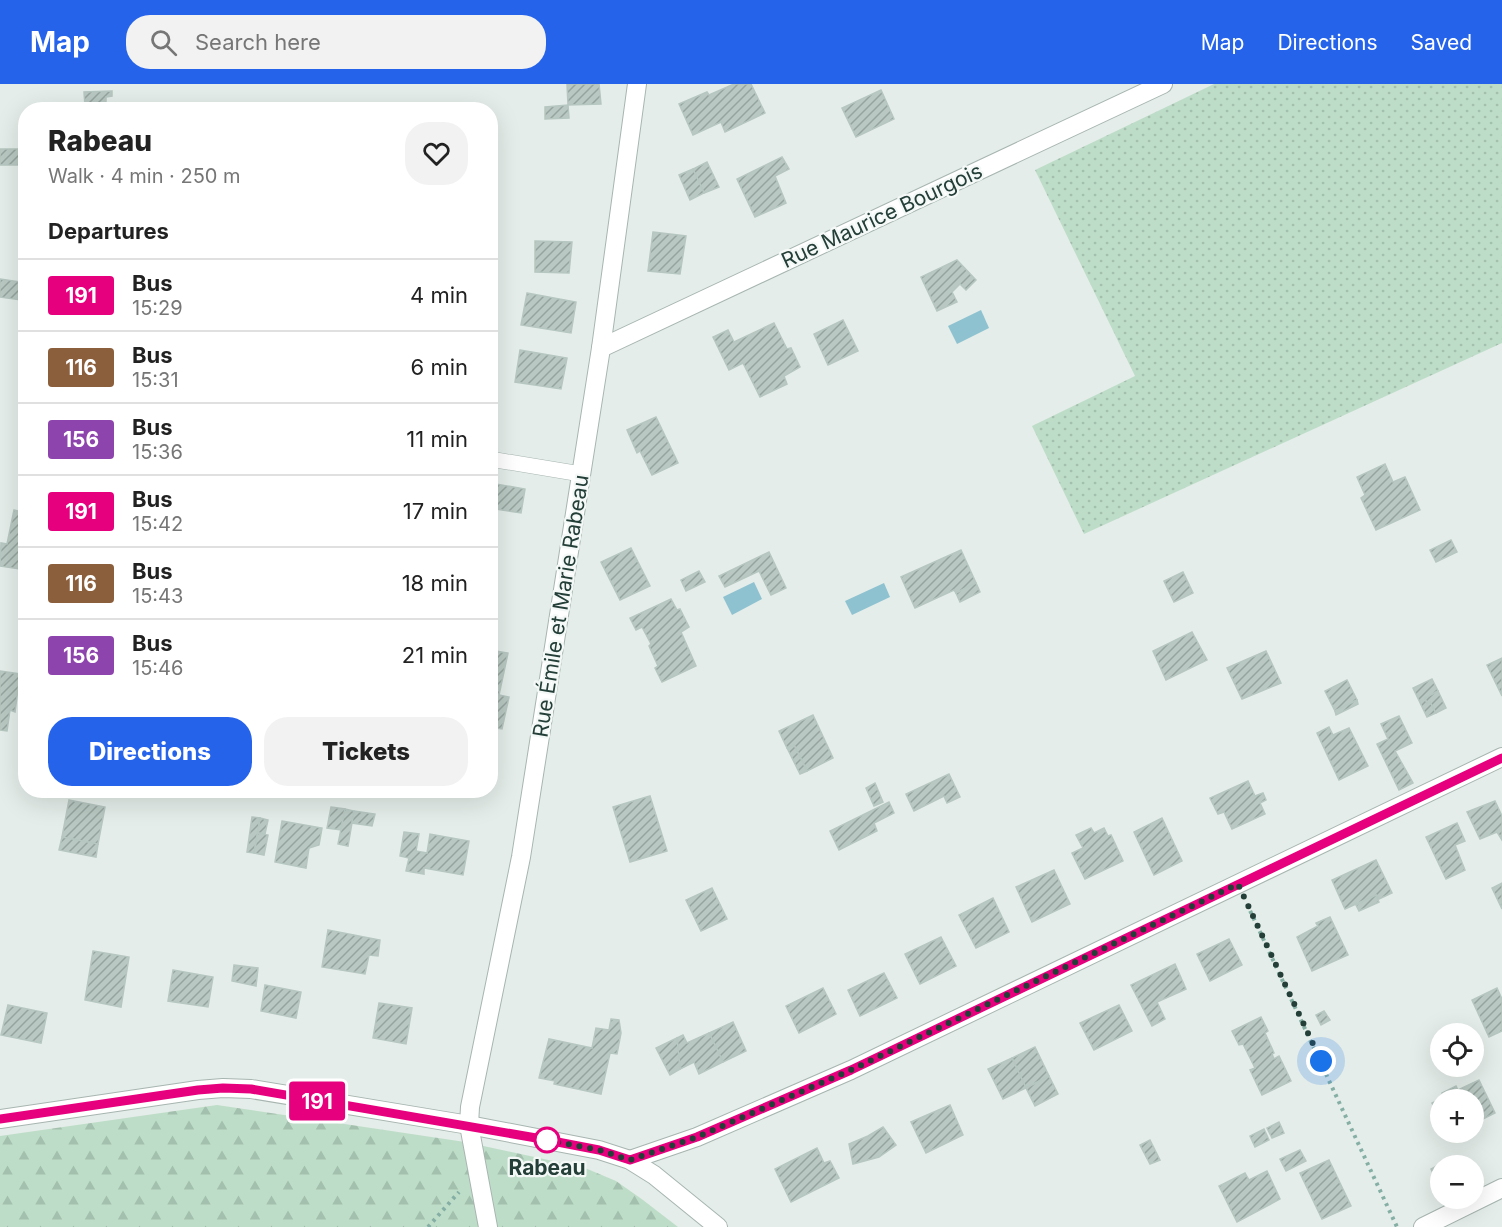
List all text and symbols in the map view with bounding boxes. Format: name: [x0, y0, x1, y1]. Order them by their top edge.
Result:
search box: [126, 15, 546, 69]
text: Map: [30, 25, 90, 59]
icon: search: [147, 26, 180, 59]
text: Search here: [195, 29, 321, 55]
text: Map: [1201, 30, 1244, 55]
text: Directions: [1277, 30, 1378, 55]
text: Saved: [1411, 30, 1472, 55]
button: heart: [405, 122, 468, 185]
text: Rabeau: [48, 124, 152, 158]
street label: Rue Maurice Bourgois: [777, 158, 986, 273]
text: Walk · 4 min · 250 m: [48, 164, 241, 188]
text: Departures: [48, 218, 169, 244]
text: Bus: [132, 270, 173, 296]
text: 4 min: [410, 282, 468, 308]
text: 191: [65, 283, 97, 308]
text: 15:29: [132, 296, 183, 320]
text: Bus: [132, 342, 173, 368]
text: 6 min: [411, 354, 468, 380]
text: 116: [65, 355, 97, 380]
text: 15:31: [132, 368, 179, 392]
text: Bus: [132, 414, 173, 440]
text: 11 min: [406, 426, 468, 452]
text: 156: [63, 427, 99, 452]
text: 15:36: [132, 440, 183, 464]
street label: Rue Émile et Marie Rabeau: [526, 473, 594, 739]
text: Bus: [132, 486, 173, 512]
text: 17 min: [403, 498, 468, 524]
text: 191: [65, 499, 97, 524]
text: 15:42: [132, 512, 183, 536]
text: Bus: [132, 558, 173, 584]
text: 18 min: [402, 570, 468, 596]
text: 116: [65, 571, 97, 596]
text: 15:43: [132, 584, 183, 608]
text: Bus: [132, 630, 173, 656]
text: 21 min: [402, 642, 468, 668]
text: 156: [63, 643, 99, 668]
text: 15:46: [132, 656, 183, 680]
button: Directions: [48, 717, 252, 786]
button: Tickets: [264, 717, 468, 786]
map controls: [1430, 1023, 1484, 1209]
button: locate: [1430, 1023, 1484, 1077]
your location: [1306, 1046, 1336, 1076]
line badge: 191: [282, 1082, 352, 1120]
text: 191: [301, 1089, 333, 1114]
button: +: [1430, 1089, 1484, 1143]
marker: Rabeau: [534, 1127, 560, 1153]
place label: Rabeau: [508, 1155, 586, 1180]
button: −: [1430, 1155, 1484, 1209]

